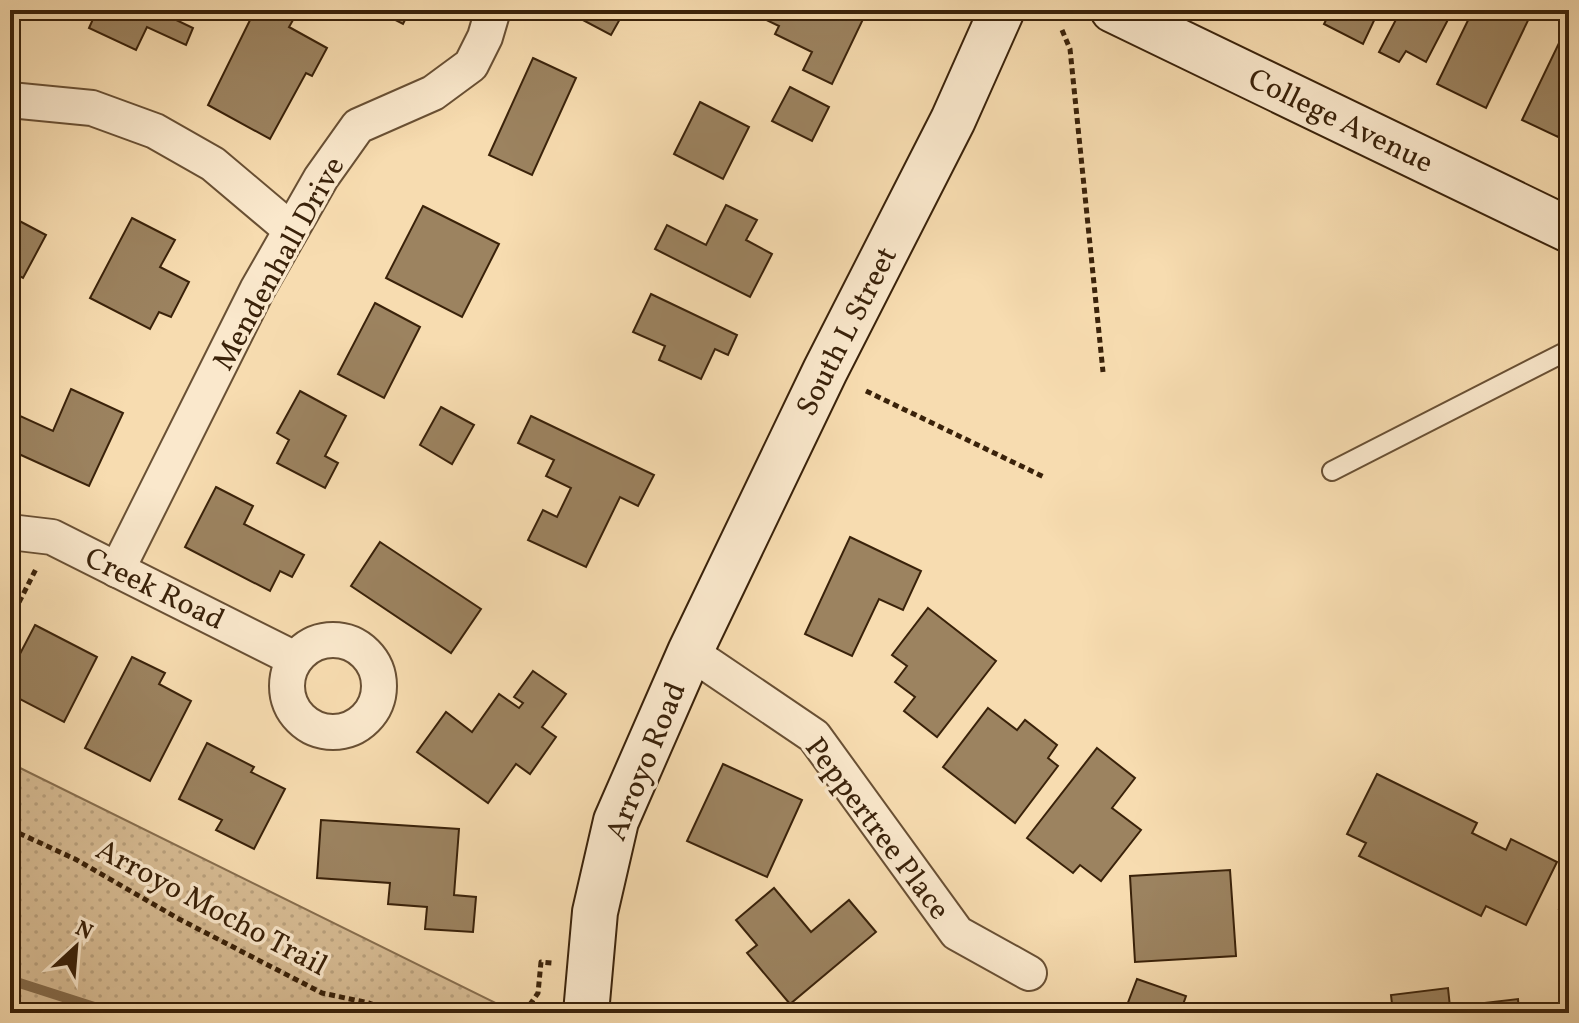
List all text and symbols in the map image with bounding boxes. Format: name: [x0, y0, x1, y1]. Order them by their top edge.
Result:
street label: College Avenue: [1241, 59, 1440, 185]
street label: Mendenhall Drive: [204, 149, 356, 378]
street label: South L Street: [787, 240, 909, 424]
street label: Creek Road: [77, 538, 231, 642]
street label: Arroyo Road: [596, 676, 698, 847]
street label: Peppertree Place: [794, 729, 959, 929]
street label: Arroyo Mocho Trail: [88, 830, 334, 988]
north arrow: [36, 907, 116, 987]
text: N: [70, 914, 98, 949]

